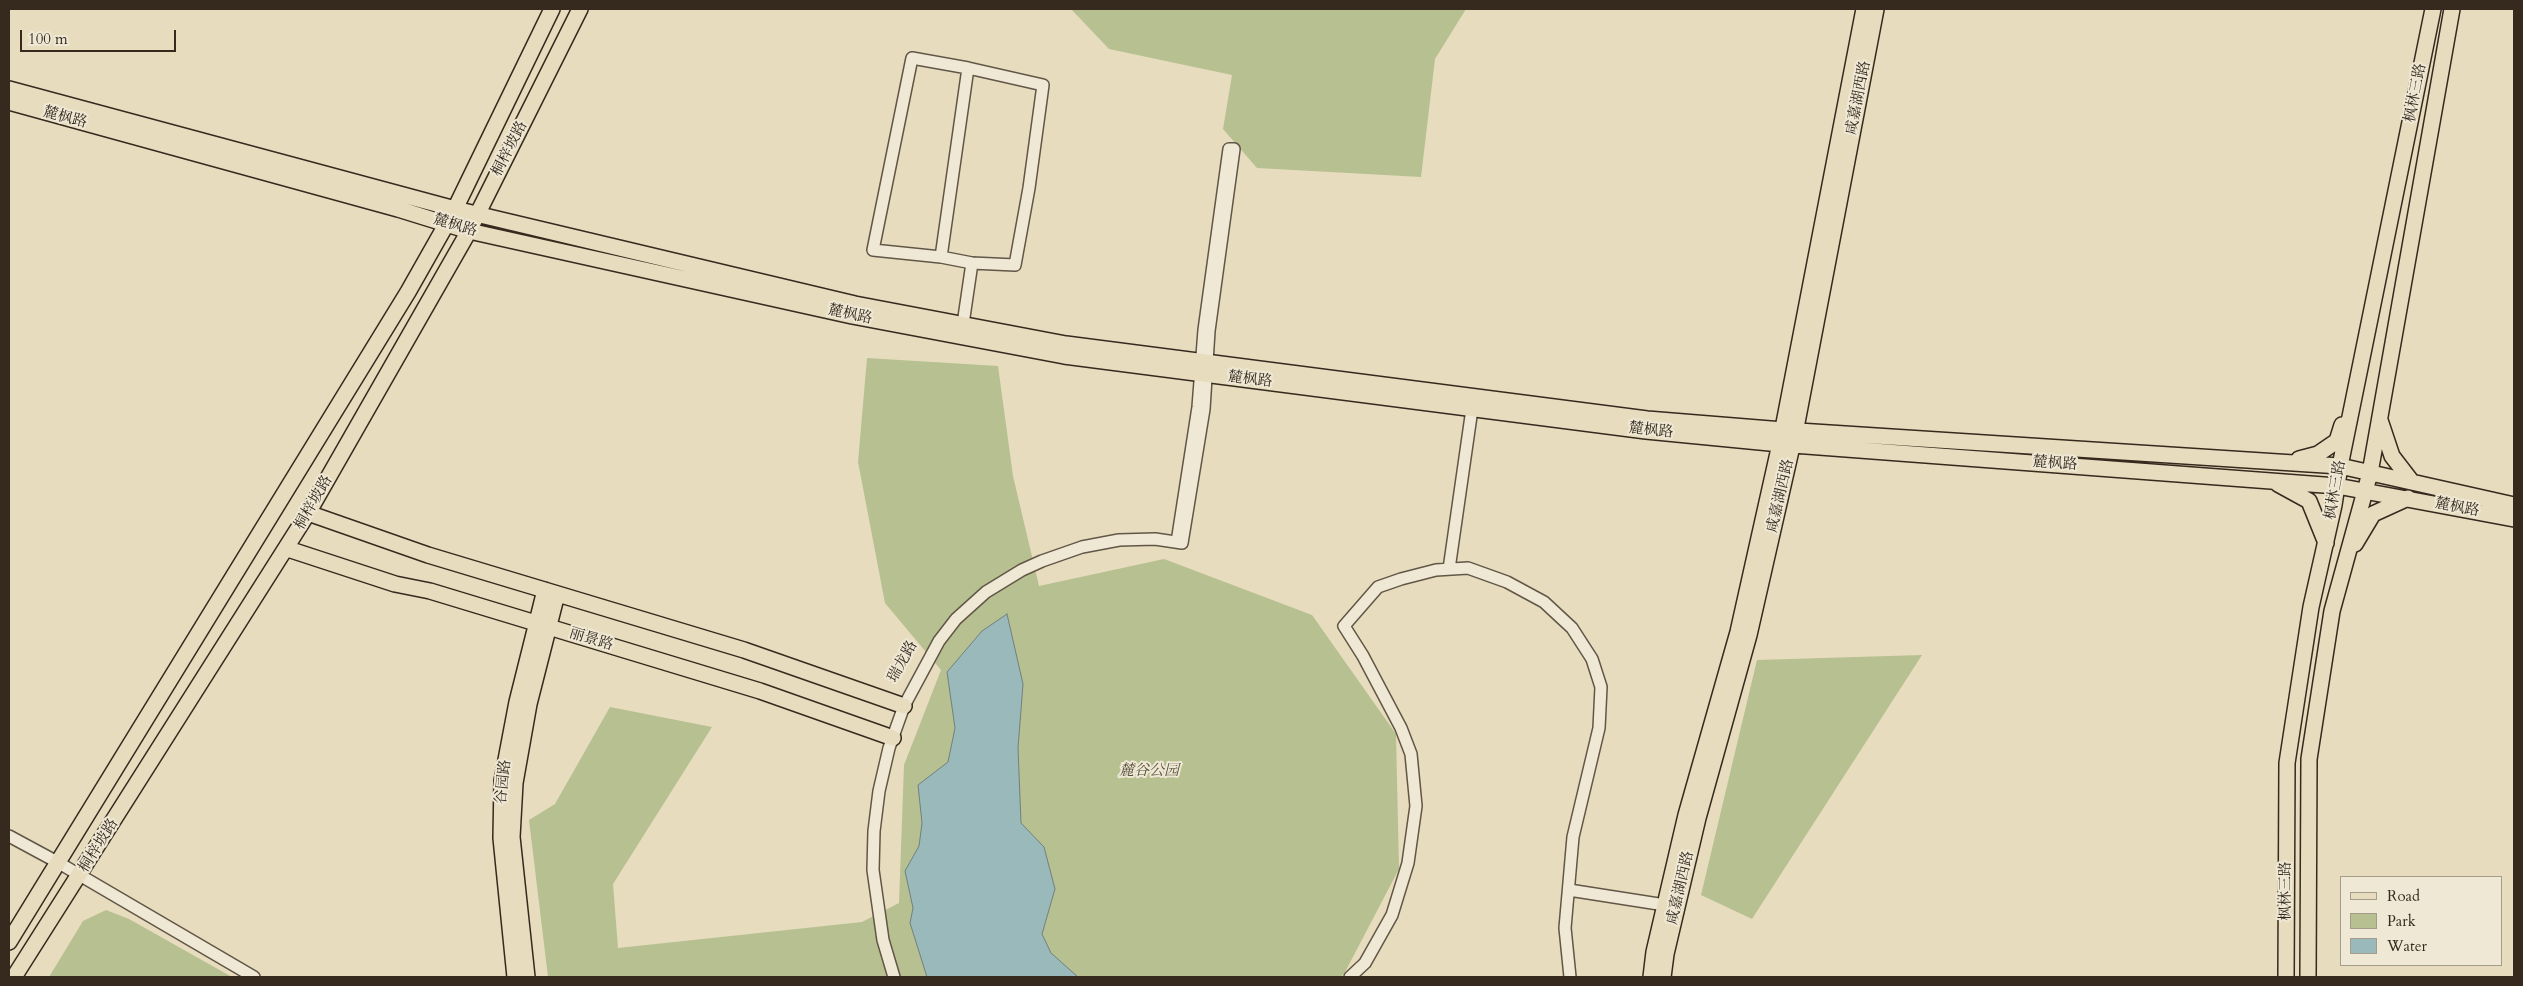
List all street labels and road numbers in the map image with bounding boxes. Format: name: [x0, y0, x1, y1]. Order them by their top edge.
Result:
street label: 咸嘉湖西路: [1843, 59, 1875, 137]
street label: 枫林三路: [2401, 62, 2431, 124]
street label: 麓枫路: [41, 103, 89, 133]
street label: 桐梓坡路: [488, 118, 532, 180]
street label: 麓枫路: [431, 211, 479, 241]
street label: 麓枫路: [826, 302, 874, 328]
street label: 麓枫路: [1227, 368, 1273, 392]
street label: 麓枫路: [1628, 420, 1674, 442]
street label: 麓枫路: [2032, 453, 2078, 475]
street label: 咸嘉湖西路: [1764, 457, 1798, 535]
street label: 枫林三路: [2322, 459, 2350, 521]
street label: 桐梓坡路: [291, 473, 337, 533]
street label: 麓枫路: [2433, 495, 2481, 521]
street label: 丽景路: [567, 625, 615, 655]
street label: 瑞龙路: [884, 638, 922, 686]
street label: 谷园路: [493, 759, 515, 805]
street label: 桐梓坡路: [75, 816, 123, 876]
street label: 咸嘉湖西路: [1664, 849, 1698, 927]
street label: 枫林三路: [2278, 861, 2296, 921]

